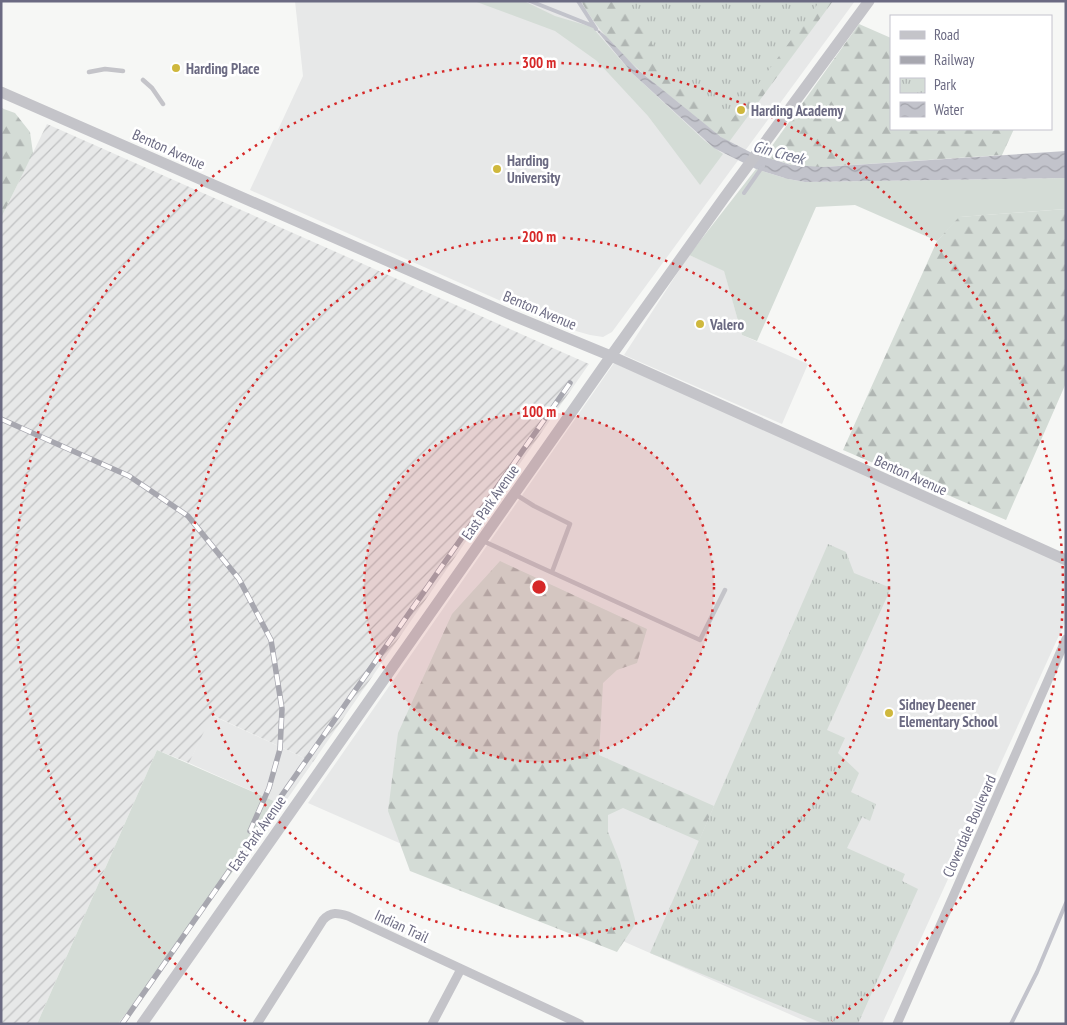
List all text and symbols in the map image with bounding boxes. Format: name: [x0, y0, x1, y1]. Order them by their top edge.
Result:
legend: [890, 15, 1052, 130]
text: Road: [934, 25, 960, 44]
text: Railway: [934, 50, 975, 69]
text: 300 m: [522, 53, 556, 72]
place label: Harding Place: [186, 59, 260, 78]
marker: Harding Place: [170, 62, 182, 74]
text: Park: [934, 75, 956, 94]
text: Water: [934, 100, 965, 119]
place label: Harding Academy: [751, 101, 844, 120]
marker: Harding Academy: [735, 104, 747, 116]
street label: Benton Avenue: [130, 125, 208, 173]
water label: Gin Creek: [751, 136, 809, 169]
place label: Harding University: [507, 151, 561, 187]
marker: Harding University: [491, 163, 503, 175]
text: 200 m: [522, 227, 556, 246]
street label: Benton Avenue: [501, 286, 579, 334]
place label: Valero: [709, 315, 744, 334]
marker: Valero: [694, 318, 706, 330]
text: 100 m: [522, 402, 556, 421]
street label: Benton Avenue: [872, 451, 950, 499]
street label: East Park Avenue: [457, 461, 523, 543]
centre of rings: [530, 578, 548, 596]
place label: Sidney Deener Elementary School: [899, 695, 998, 731]
marker: Sidney Deener Elementary School: [883, 707, 895, 719]
street label: Cloverdale Boulevard: [938, 772, 1000, 880]
street label: East Park Avenue: [224, 792, 290, 874]
street label: Indian Trail: [372, 905, 433, 947]

